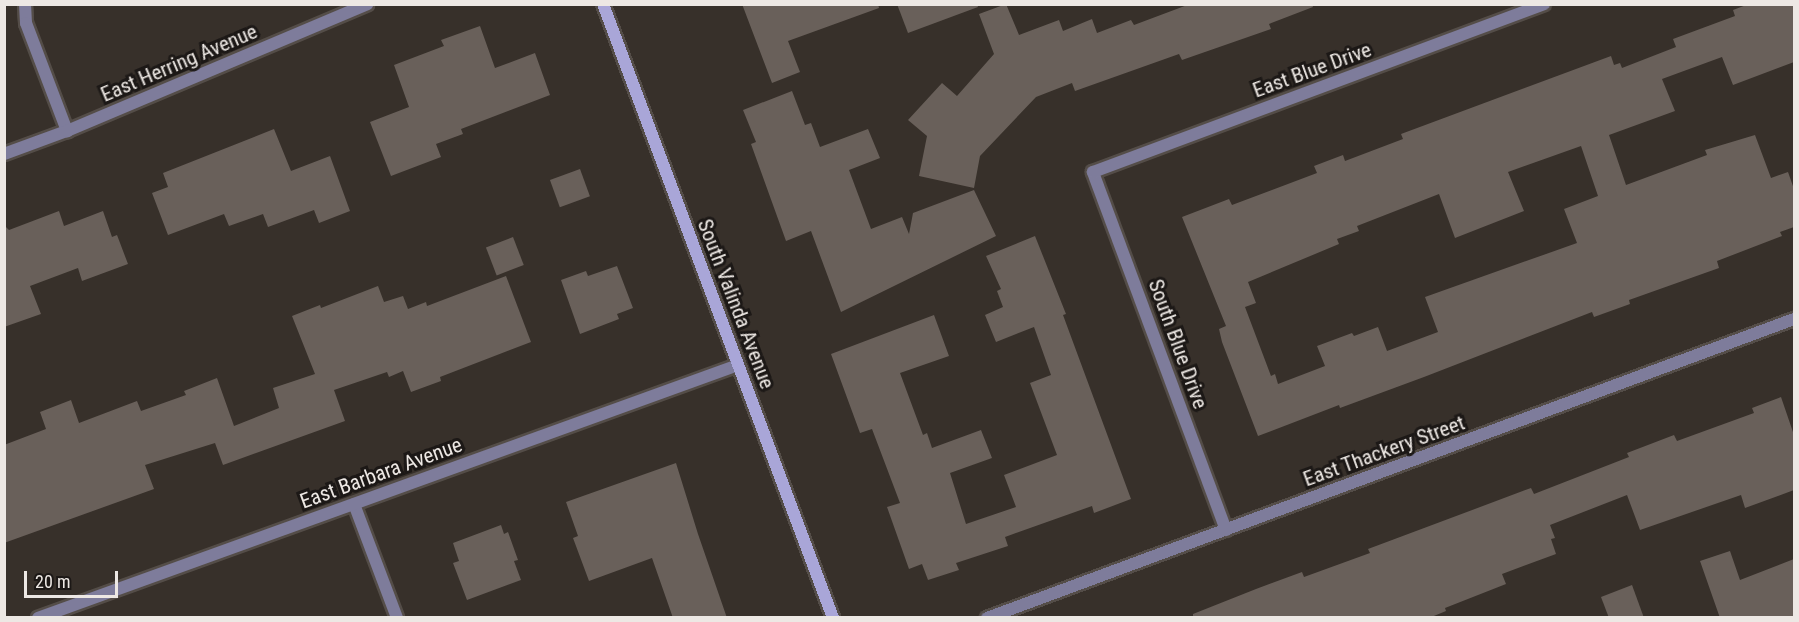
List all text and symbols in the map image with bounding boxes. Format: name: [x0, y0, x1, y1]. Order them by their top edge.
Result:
street label: East Herring Avenue: [97, 19, 261, 107]
street label: East Blue Drive: [1249, 37, 1375, 103]
street label: South Valinda Avenue: [692, 216, 780, 392]
street label: South Blue Drive: [1143, 276, 1213, 412]
street label: East Thackery Street: [1300, 410, 1468, 492]
street label: East Barbara Avenue: [296, 432, 466, 514]
scale bar: [27, 559, 122, 597]
text: 20 m: [35, 571, 70, 592]

